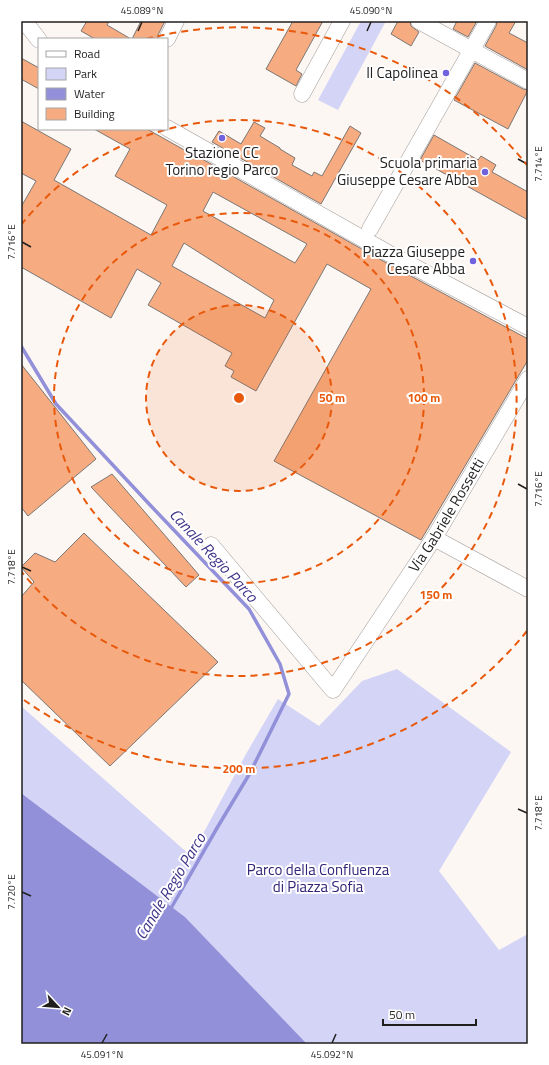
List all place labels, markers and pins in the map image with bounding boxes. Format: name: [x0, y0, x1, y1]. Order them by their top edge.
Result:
place label: Il Capolinea: [366, 61, 438, 84]
marker: Il Capolinea: [441, 68, 451, 78]
marker: Stazione CC Torino regio Parco: [217, 133, 227, 143]
place label: Stazione CC Torino regio Parco: [166, 141, 278, 181]
place label: Scuola primaria Giuseppe Cesare Abba: [337, 151, 477, 191]
marker: Scuola primaria Giuseppe Cesare Abba: [480, 167, 490, 177]
place label: Piazza Giuseppe Cesare Abba: [362, 240, 465, 280]
marker: Piazza Giuseppe Cesare Abba: [468, 256, 478, 266]
centre of rings: [232, 391, 246, 405]

